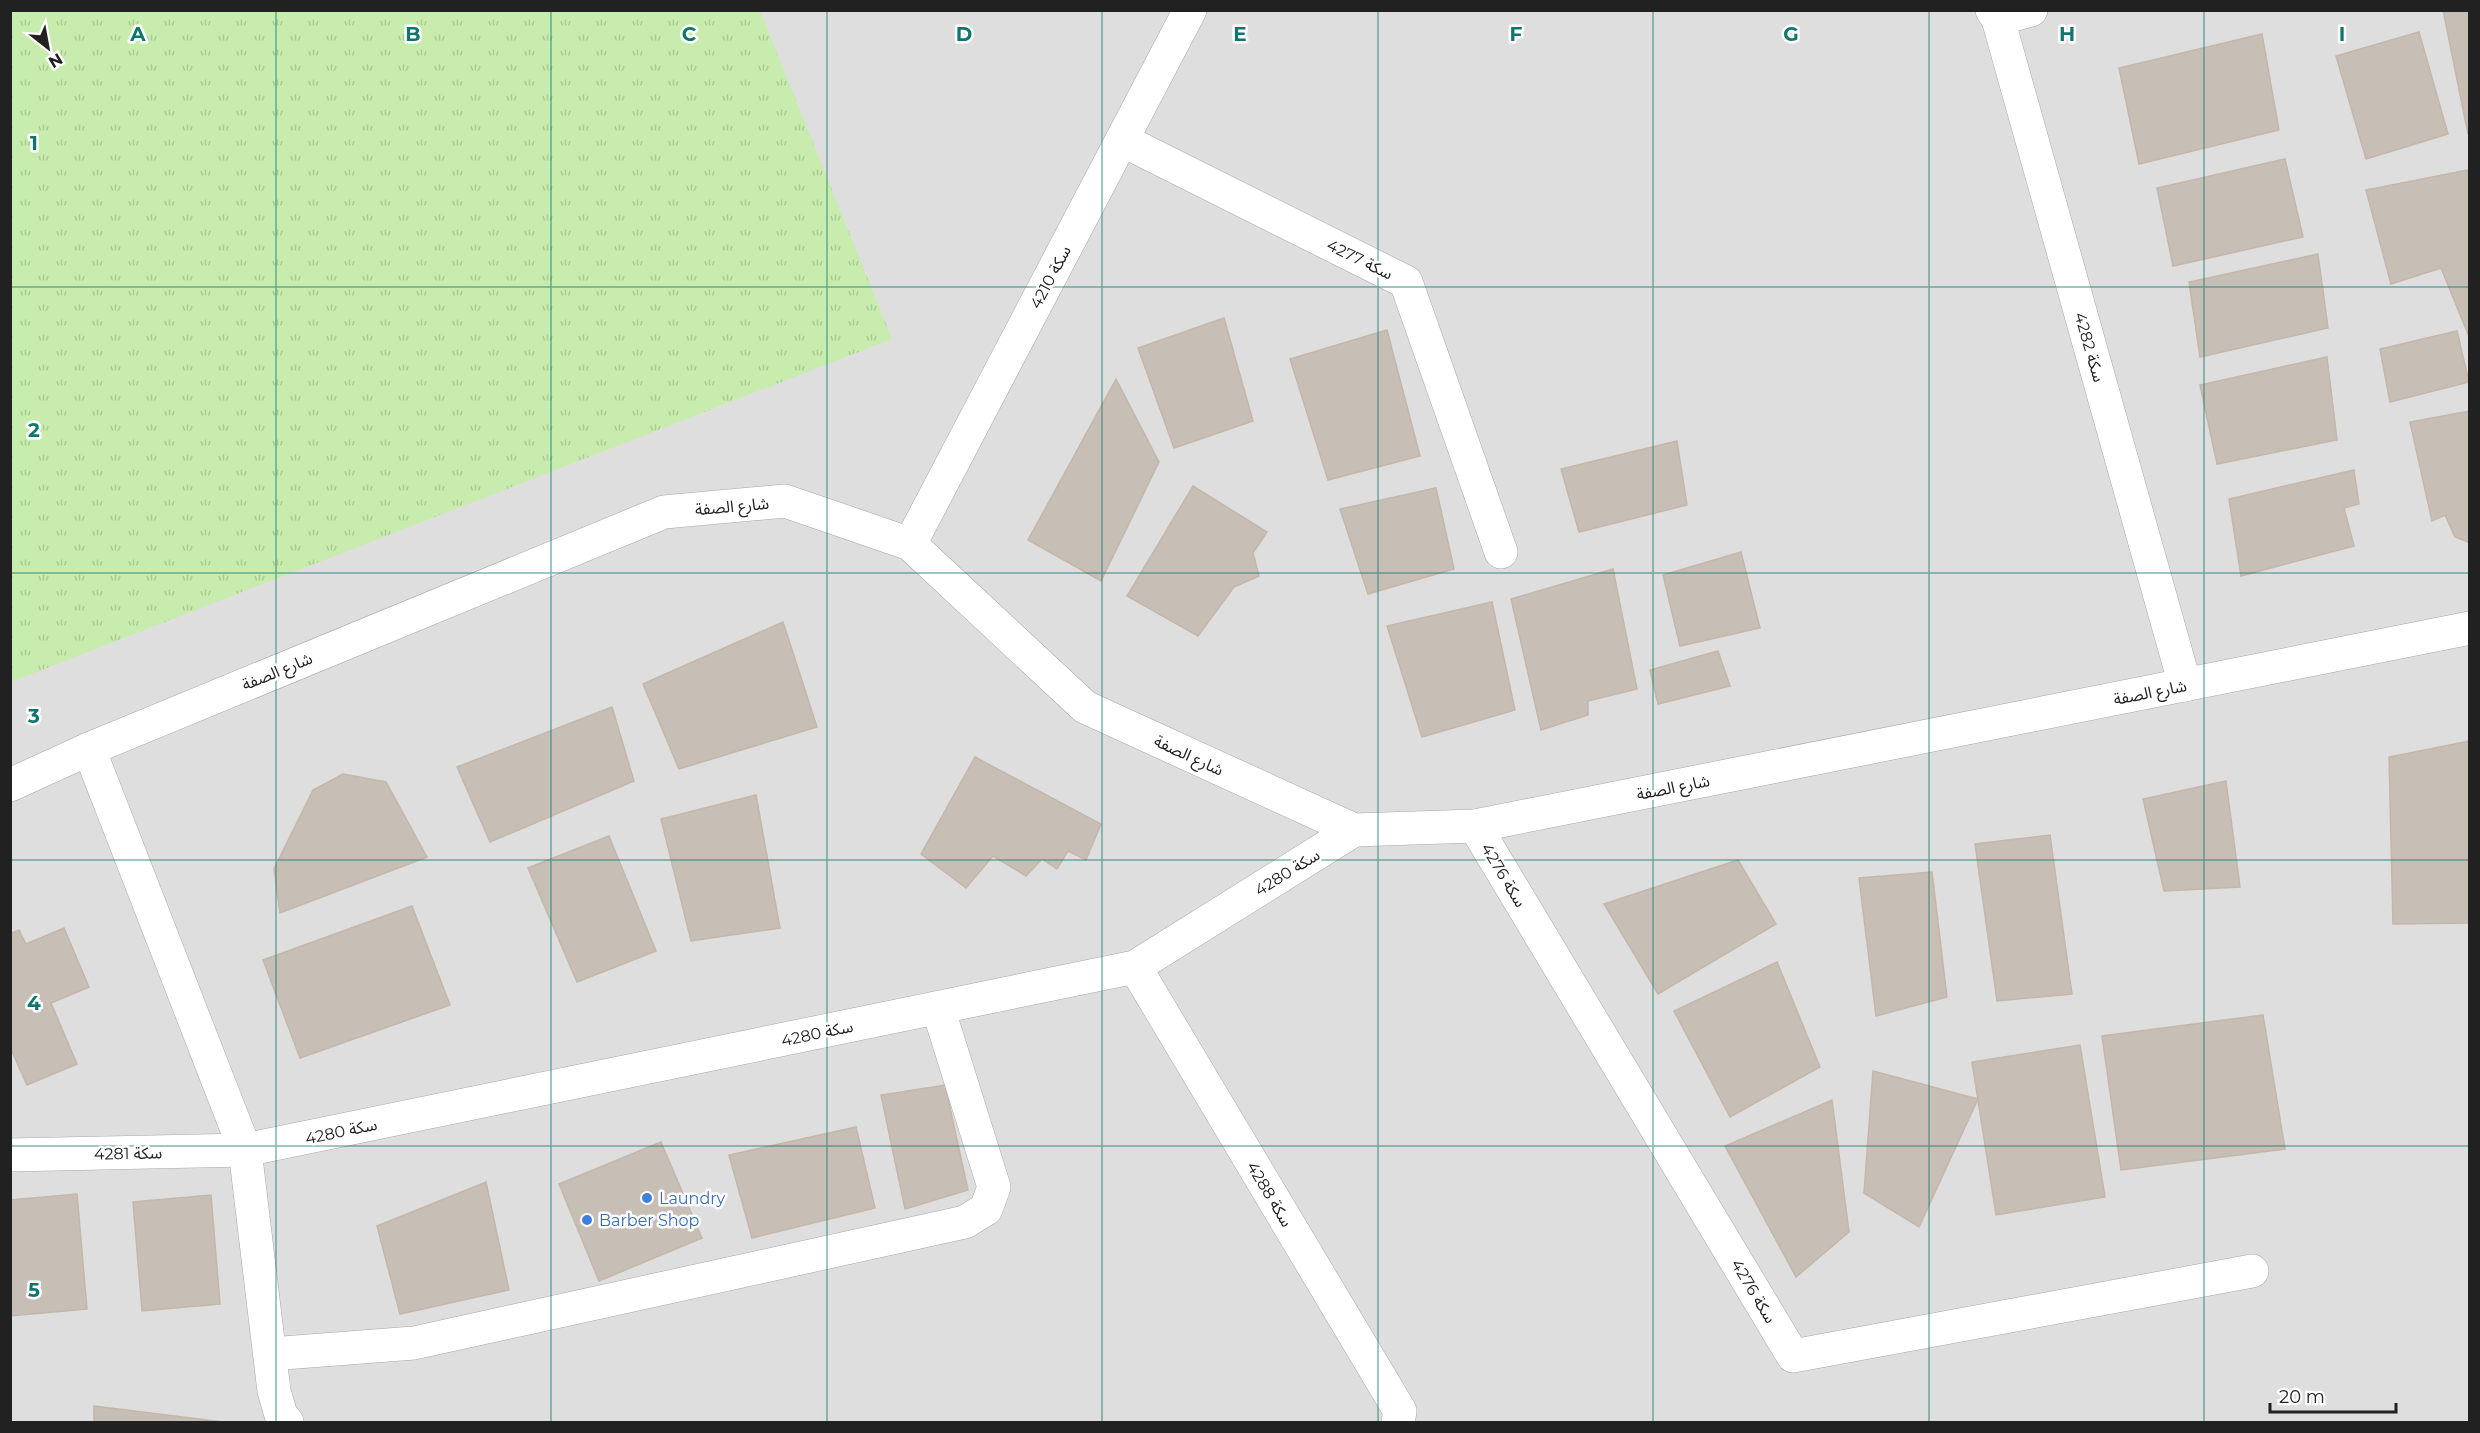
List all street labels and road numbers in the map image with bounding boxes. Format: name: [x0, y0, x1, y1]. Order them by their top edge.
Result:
street label: سكة 4277: [1324, 235, 1396, 284]
street label: سكة 4210: [1026, 242, 1075, 312]
street label: سكة 4282: [2071, 310, 2109, 384]
street label: شارع الصفة: [694, 494, 770, 522]
street label: شارع الصفة: [239, 649, 316, 697]
street label: شارع الصفة: [2112, 676, 2189, 712]
street label: شارع الصفة: [1150, 731, 1226, 782]
street label: شارع الصفة: [1635, 771, 1712, 807]
street label: سكة 4276: [1477, 840, 1530, 911]
street label: سكة 4280: [1251, 845, 1323, 900]
street label: سكة 4280: [779, 1017, 855, 1050]
street label: سكة 4280: [303, 1115, 379, 1148]
street label: سكة 4281: [94, 1143, 162, 1164]
street label: سكة 4288: [1243, 1158, 1296, 1230]
street label: سكة 4276: [1727, 1256, 1780, 1327]

